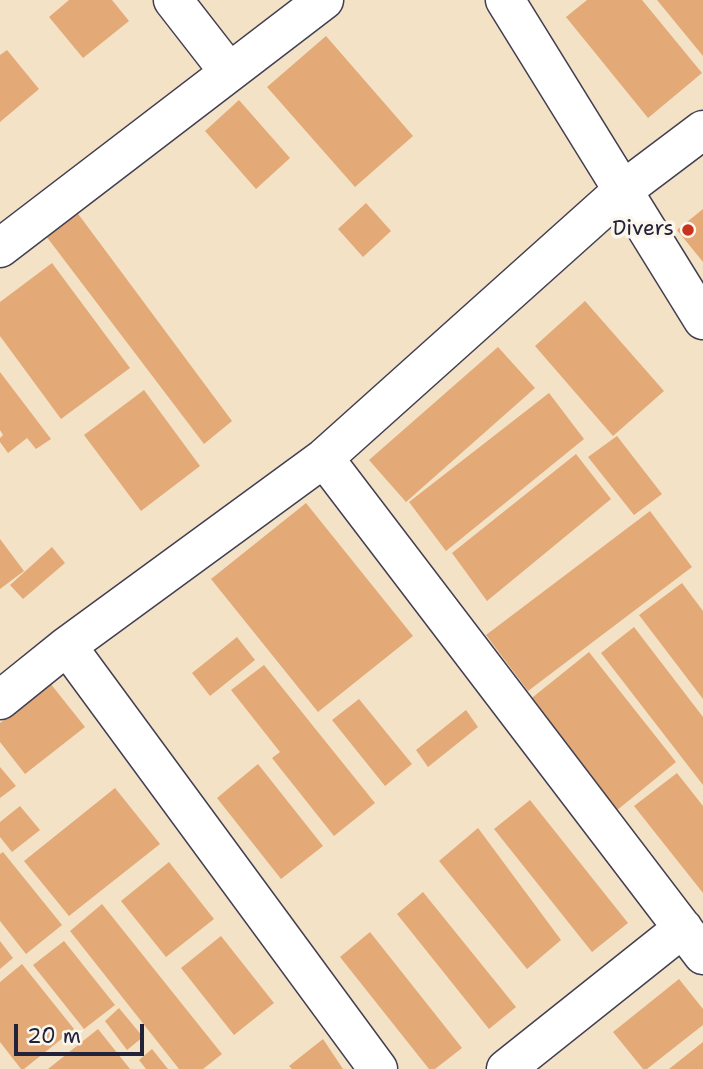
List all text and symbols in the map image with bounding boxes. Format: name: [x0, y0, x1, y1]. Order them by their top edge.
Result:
place label: Divers: [612, 217, 674, 243]
marker: Divers: [680, 222, 696, 238]
scale bar: [18, 1010, 147, 1054]
text: 20 m: [27, 1022, 81, 1050]

